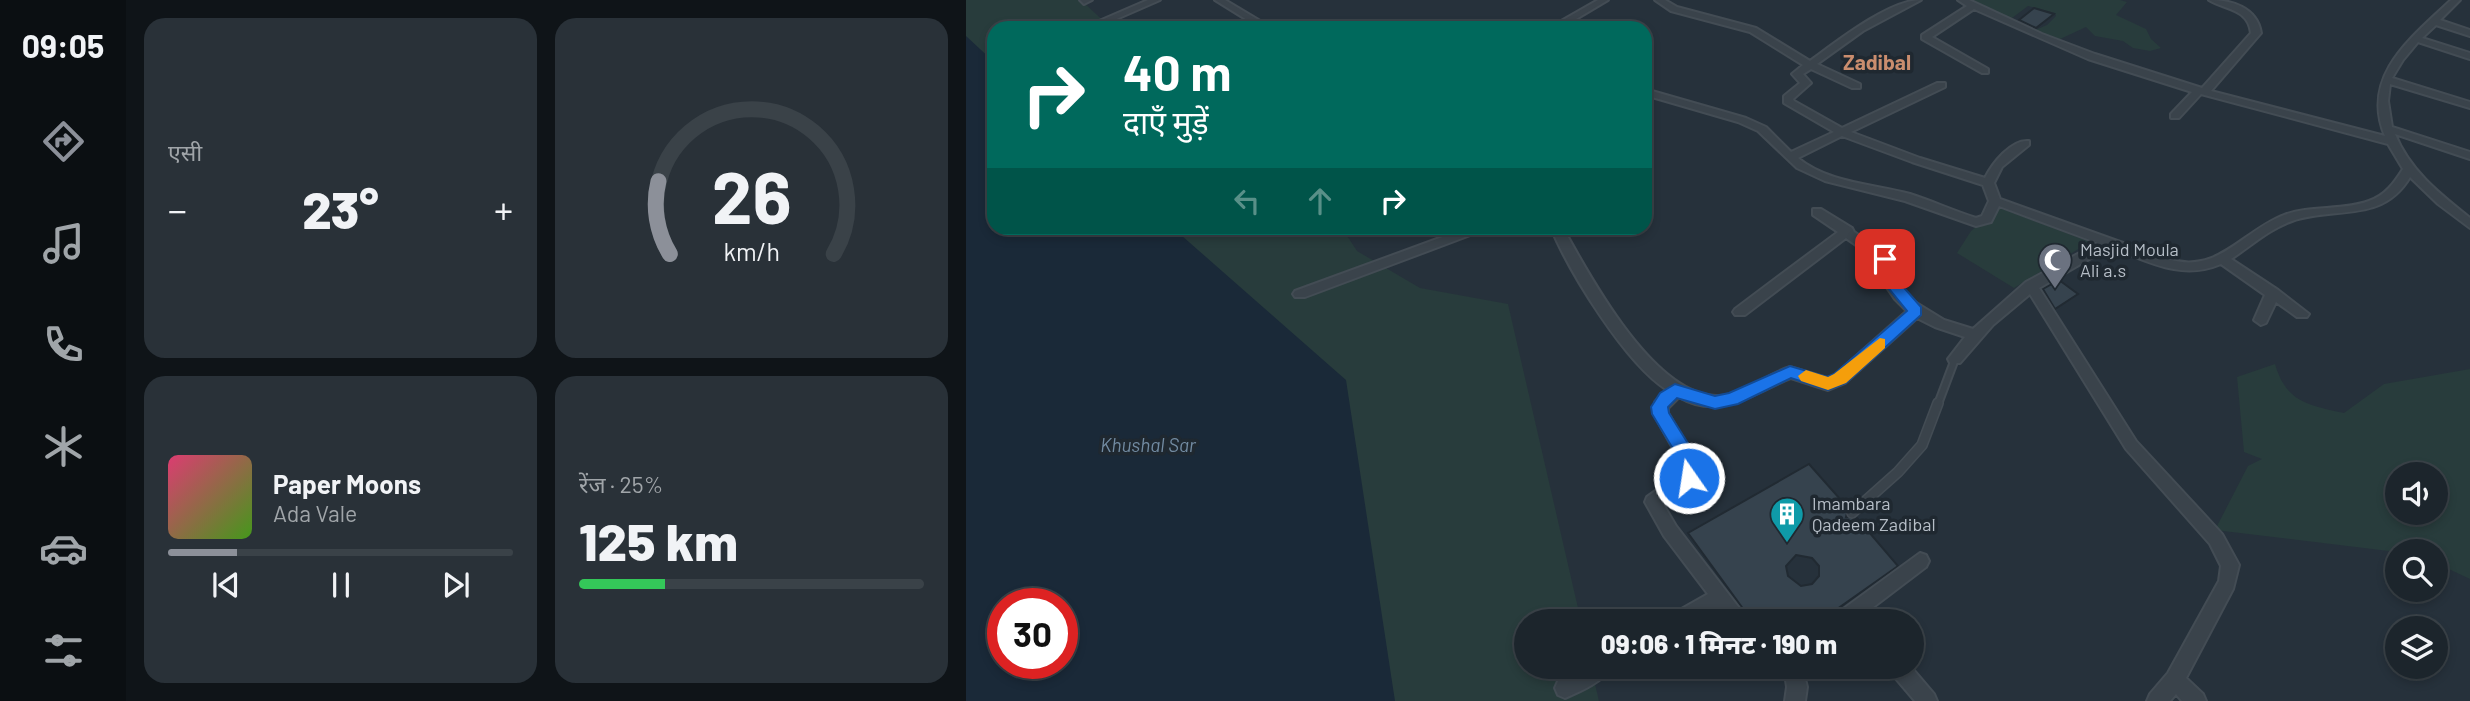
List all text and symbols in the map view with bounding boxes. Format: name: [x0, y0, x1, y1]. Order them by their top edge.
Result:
text: 09:05: [22, 26, 104, 64]
text: 40 m: [1123, 42, 1231, 101]
icon: right: [1008, 49, 1099, 140]
district label: Zadibal: [1843, 49, 1911, 74]
text: दाएँ मुड़ें: [1123, 102, 1209, 140]
icon: directions: [39, 117, 88, 166]
text: एसी: [168, 138, 202, 166]
text: 26: [712, 151, 791, 239]
text: 23°: [302, 177, 379, 239]
icon: left: [1228, 182, 1266, 220]
icon: ahead: [1301, 182, 1339, 220]
icon: right: [1374, 182, 1412, 220]
text: −: [168, 186, 187, 232]
text: +: [494, 186, 513, 232]
icon: music: [39, 219, 88, 268]
pin: [1855, 229, 1915, 289]
text: km/h: [723, 236, 780, 266]
place label: Masjid Moula Ali a.s: [2080, 238, 2179, 281]
icon: arrive: [1866, 240, 1904, 278]
mosque icon: Masjid Moula Ali a.s: [2036, 241, 2074, 290]
icon: phone: [39, 320, 88, 369]
icon: climate: [39, 422, 88, 471]
water label: Khushal Sar: [1100, 433, 1197, 456]
position arrow: [1652, 441, 1726, 515]
map controls: [2385, 462, 2448, 679]
button: sound: [2385, 462, 2448, 525]
text: Paper Moons: [273, 468, 421, 499]
text: रेंज · 25%: [579, 470, 663, 498]
place label: Imambara Qadeem Zadibal: [1812, 492, 1936, 535]
building icon: Imambara Qadeem Zadibal: [1768, 495, 1806, 544]
text: Ada Vale: [273, 499, 357, 527]
text: 125 km: [579, 509, 738, 571]
icon: car: [39, 524, 88, 573]
button: search: [2385, 539, 2448, 602]
icon: previous: [207, 566, 245, 604]
icon: pause: [322, 566, 360, 604]
icon: next: [437, 566, 475, 604]
speed limit sign: 30: [987, 588, 1078, 679]
button: layers: [2385, 616, 2448, 679]
icon: filters: [39, 626, 88, 675]
text: 09:06 · 1 मिनट · 190 m: [1601, 628, 1837, 659]

